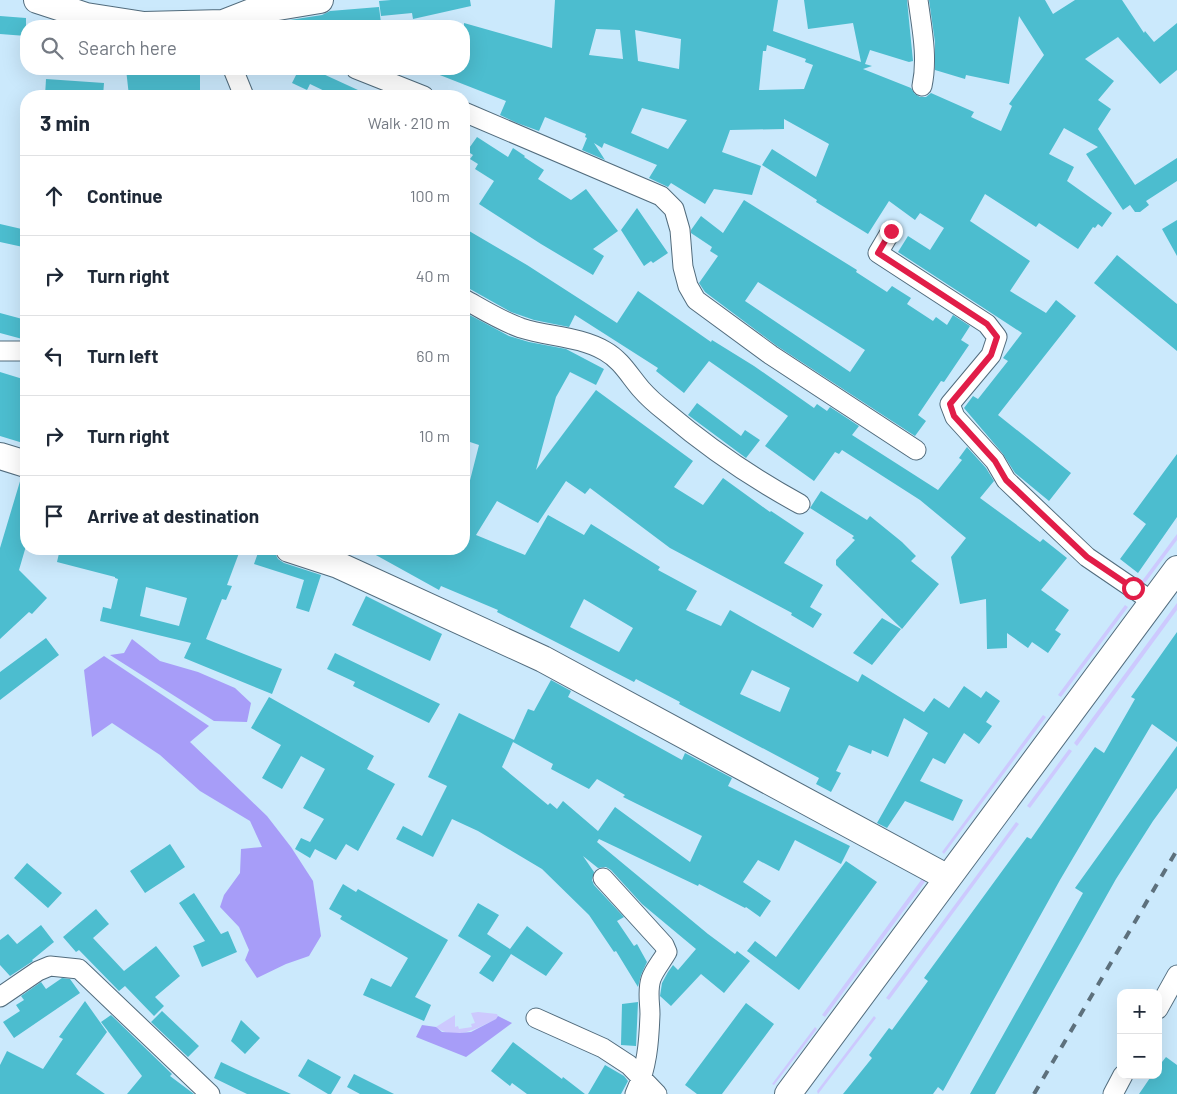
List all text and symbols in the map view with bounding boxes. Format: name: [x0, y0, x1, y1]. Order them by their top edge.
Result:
search box: [20, 20, 470, 75]
icon: search: [38, 34, 66, 62]
text: Search here: [78, 36, 177, 59]
text: 3 min: [40, 110, 90, 135]
text: Walk · 210 m: [368, 113, 450, 132]
icon: ahead: [40, 182, 68, 210]
text: Continue: [87, 184, 163, 207]
text: 100 m: [410, 186, 450, 205]
route end: [880, 220, 903, 243]
icon: right: [40, 262, 68, 290]
text: Turn right: [87, 264, 169, 287]
text: 40 m: [416, 266, 450, 285]
icon: left: [40, 342, 68, 370]
text: Turn left: [87, 344, 158, 367]
text: 60 m: [416, 346, 450, 365]
icon: right: [40, 422, 68, 450]
text: Turn right: [87, 424, 169, 447]
text: 10 m: [419, 426, 450, 445]
icon: arrive: [40, 502, 68, 530]
text: Arrive at destination: [87, 504, 259, 527]
route start: [1122, 577, 1145, 600]
map controls: [1117, 989, 1162, 1079]
button: +: [1117, 989, 1162, 1034]
button: −: [1117, 1034, 1162, 1079]

